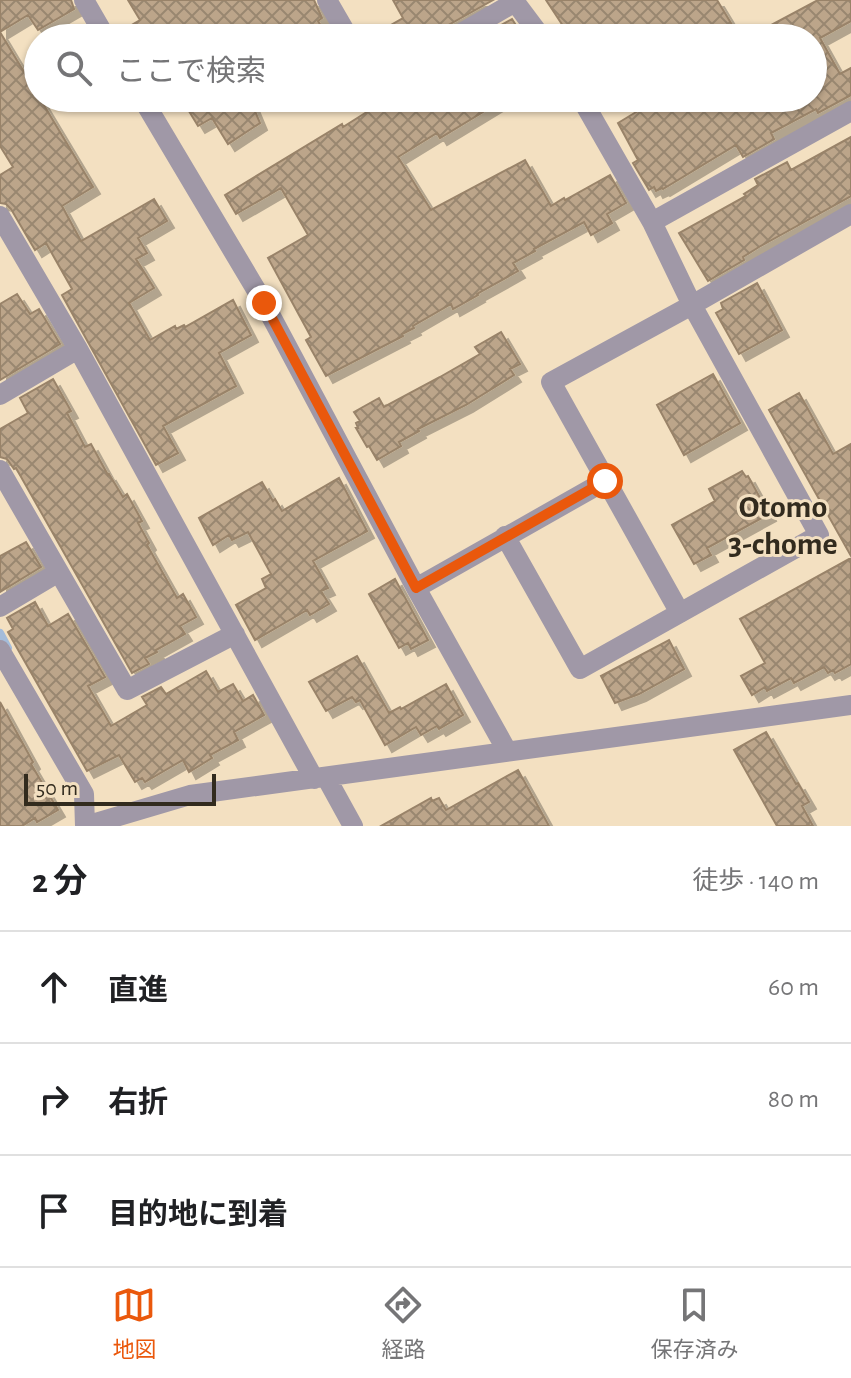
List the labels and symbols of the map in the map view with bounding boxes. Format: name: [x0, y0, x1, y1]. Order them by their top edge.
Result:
route end: [246, 285, 282, 321]
route start: [587, 463, 623, 499]
district label: Otomo 3-chome: [728, 491, 838, 560]
scale bar: [24, 770, 216, 806]

